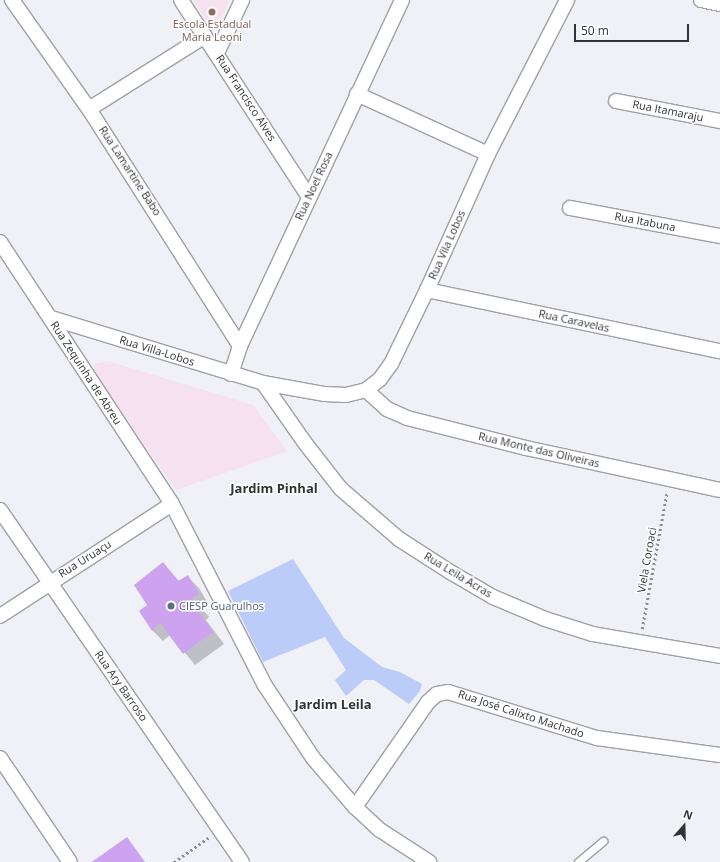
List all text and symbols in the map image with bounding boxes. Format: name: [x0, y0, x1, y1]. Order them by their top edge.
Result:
marker: Escola Estadual Maria Leoni: [207, 7, 217, 17]
scale bar: [576, 16, 691, 42]
place label: Escola Estadual Maria Leoni: [173, 18, 251, 44]
text: 50 m: [581, 22, 609, 39]
street label: Rua Francisco Alves: [213, 52, 279, 144]
street label: Rua Itamaraju: [631, 98, 705, 124]
street label: Rua Lamartine Babo: [96, 124, 164, 218]
street label: Rua Noel Rosa: [292, 150, 336, 222]
street label: Rua Vila Lobos: [426, 208, 468, 282]
street label: Rua Itabuna: [613, 210, 677, 234]
street label: Rua Caravelas: [537, 307, 611, 335]
street label: Rua Zequinha de Abreu: [48, 319, 124, 427]
street label: Rua Villa-Lobos: [118, 333, 196, 369]
street label: Rua Monte das Oliveiras: [477, 430, 601, 470]
district label: Jardim Pinhal: [230, 480, 318, 496]
street label: Viela Coroaci: [635, 526, 659, 594]
street label: Rua Uruaçu: [56, 538, 114, 580]
street label: Rua Leila Acras: [422, 550, 494, 600]
place label: CIESP Guarulhos: [179, 599, 264, 613]
marker: CIESP Guarulhos: [166, 601, 176, 611]
street label: Rua Ary Barroso: [92, 648, 150, 724]
street label: Rua José Calixto Machado: [456, 687, 586, 741]
district label: Jardim Leila: [294, 696, 372, 712]
north arrow: [664, 806, 704, 846]
text: N: [681, 806, 695, 823]

